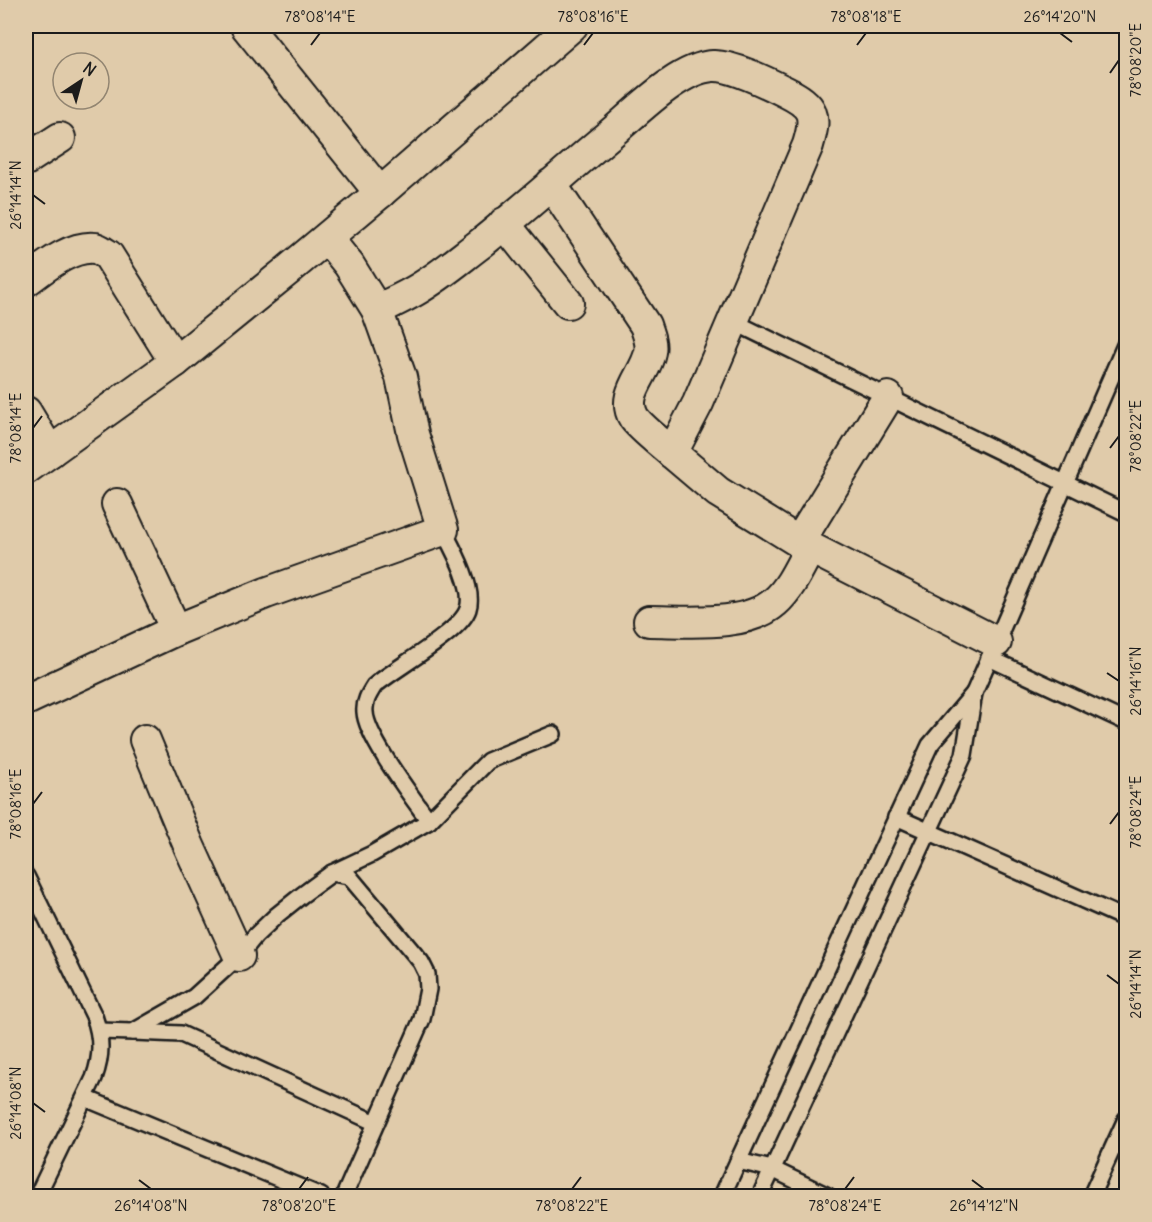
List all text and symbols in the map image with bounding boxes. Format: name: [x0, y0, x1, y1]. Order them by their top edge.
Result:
text: 78°08'14"E: [285, 7, 356, 26]
text: 78°08'16"E: [558, 7, 629, 26]
text: 78°08'18"E: [831, 7, 902, 26]
text: 26°14'20"N: [1024, 7, 1096, 26]
text: 78°08'20"E: [1126, 23, 1145, 97]
north arrow: [51, 51, 111, 111]
text: N: [79, 58, 100, 80]
text: 26°14'14"N: [6, 160, 25, 230]
text: 78°08'14"E: [6, 392, 25, 463]
text: 78°08'22"E: [1126, 399, 1145, 472]
text: 26°14'16"N: [1126, 646, 1145, 716]
text: 78°08'16"E: [6, 768, 25, 839]
text: 78°08'24"E: [1126, 775, 1145, 848]
text: 26°14'14"N: [1126, 949, 1145, 1019]
text: 26°14'08"N: [6, 1066, 25, 1140]
text: 26°14'08"N: [114, 1196, 188, 1215]
text: 78°08'20"E: [262, 1196, 336, 1215]
text: 78°08'22"E: [536, 1196, 609, 1215]
text: 78°08'24"E: [809, 1196, 882, 1215]
text: 26°14'12"N: [949, 1196, 1019, 1215]

